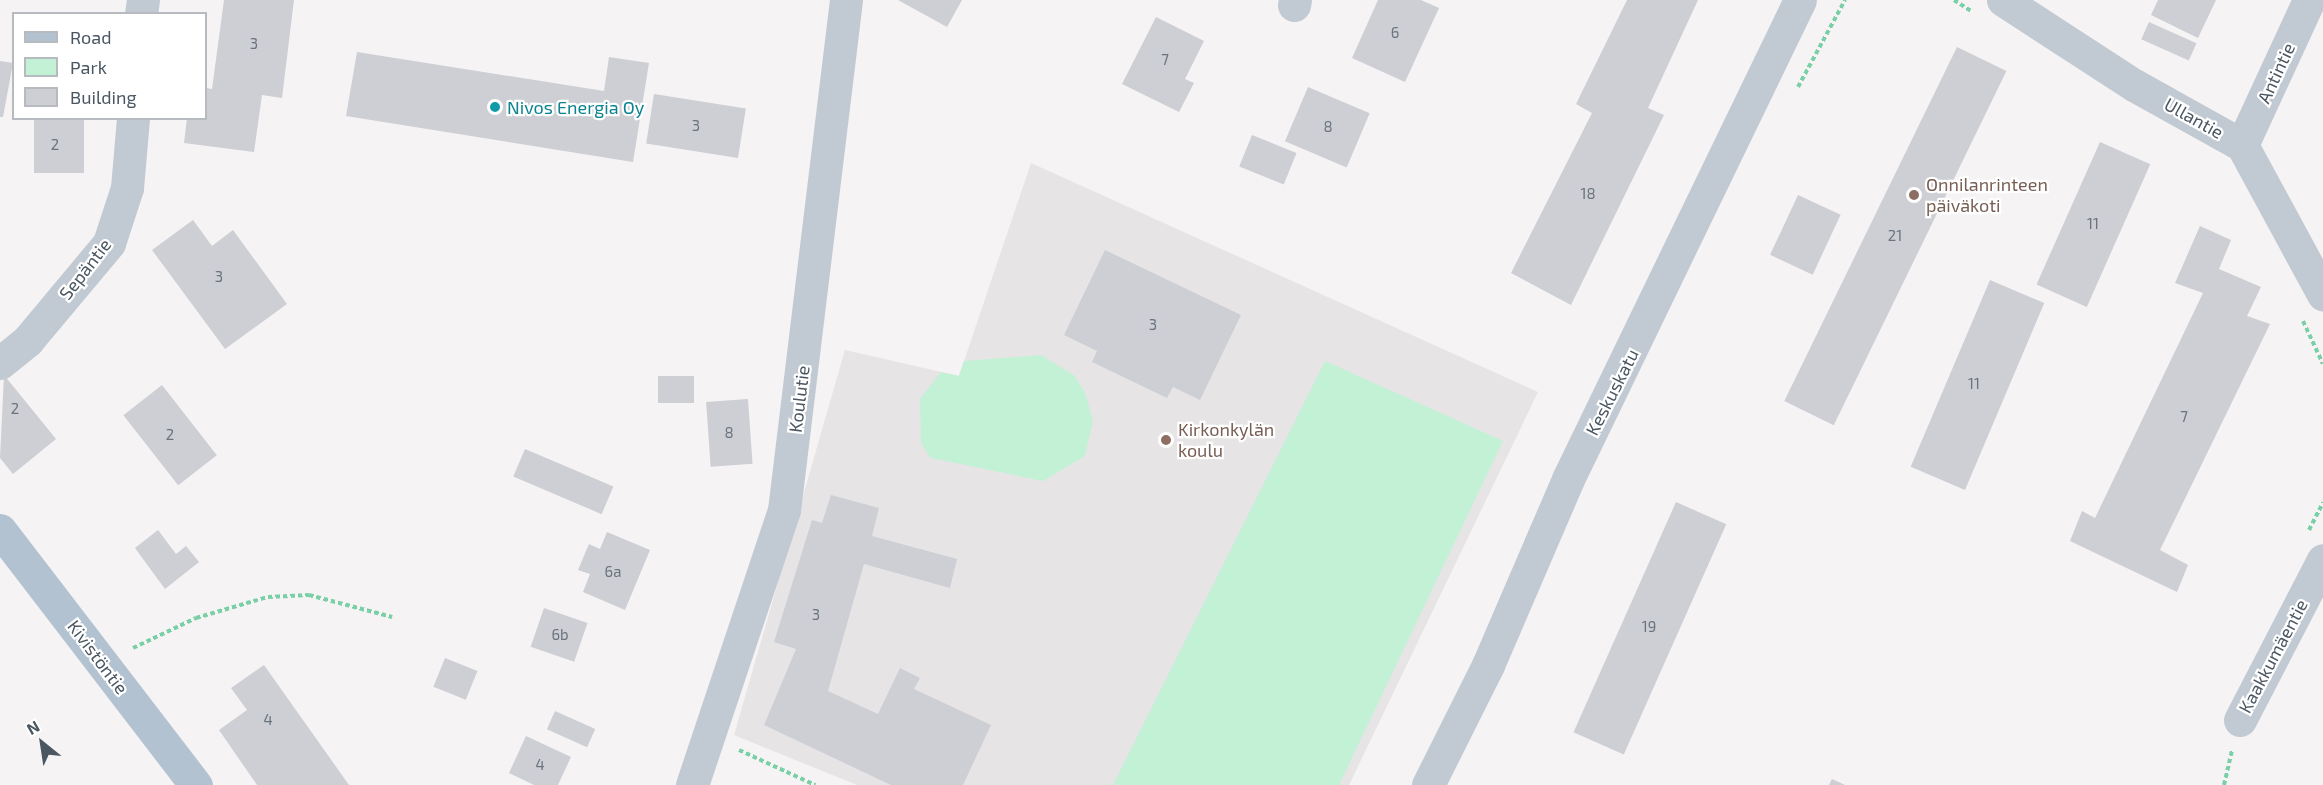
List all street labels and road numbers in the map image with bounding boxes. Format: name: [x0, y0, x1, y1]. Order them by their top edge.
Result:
street label: Antintie: [2253, 39, 2299, 107]
street label: Ullantie: [2161, 93, 2227, 143]
street label: Sepäntie: [54, 234, 116, 304]
street label: Keskuskatu: [1581, 345, 1643, 439]
street label: Koulutie: [784, 364, 814, 434]
street label: Kaakkumäentie: [2234, 595, 2312, 717]
street label: Kivistöntie: [63, 616, 133, 698]

